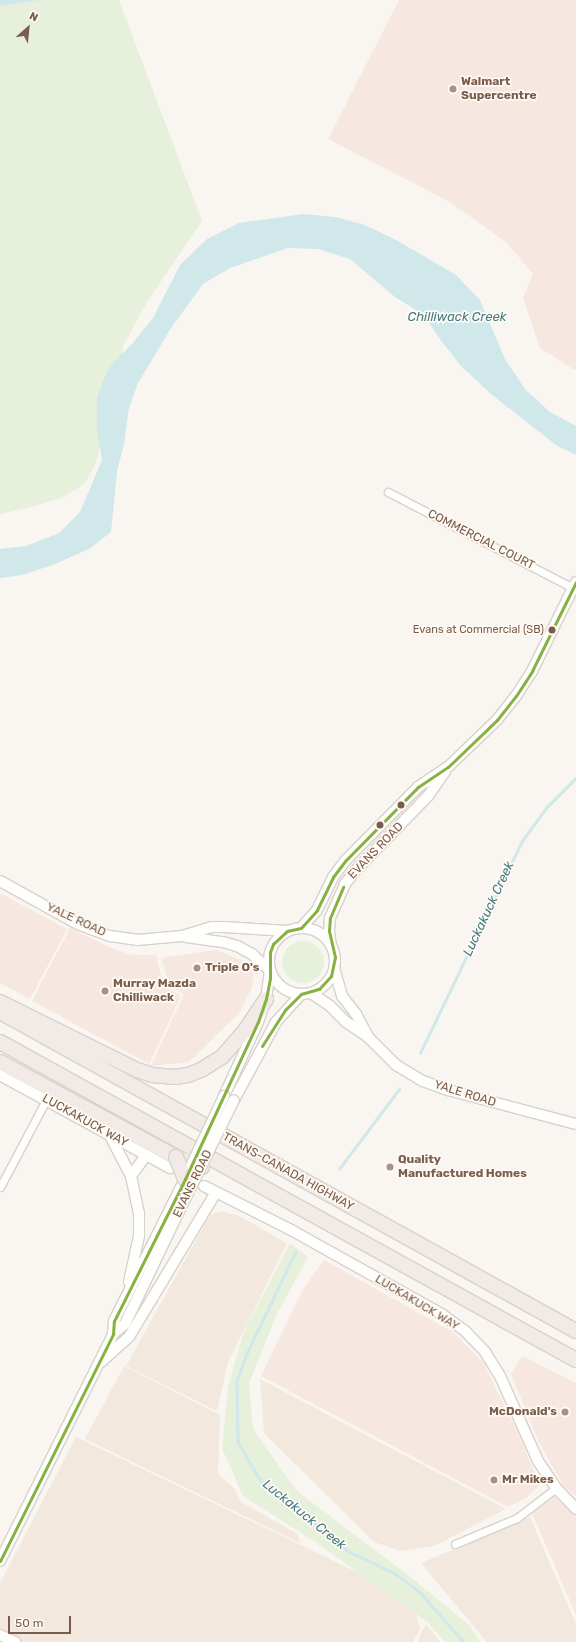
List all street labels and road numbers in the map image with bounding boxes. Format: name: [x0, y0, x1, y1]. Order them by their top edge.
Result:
street label: COMMERCIAL COURT: [425, 507, 537, 573]
street label: EVANS ROAD: [345, 820, 407, 882]
street label: YALE ROAD: [44, 900, 108, 940]
street label: YALE ROAD: [432, 1078, 498, 1110]
street label: LUCKAKUCK WAY: [39, 1091, 131, 1151]
street label: TRANS-CANADA HIGHWAY: [220, 1130, 356, 1214]
street label: EVANS ROAD: [170, 1148, 216, 1220]
street label: LUCKAKUCK WAY: [372, 1272, 462, 1334]

